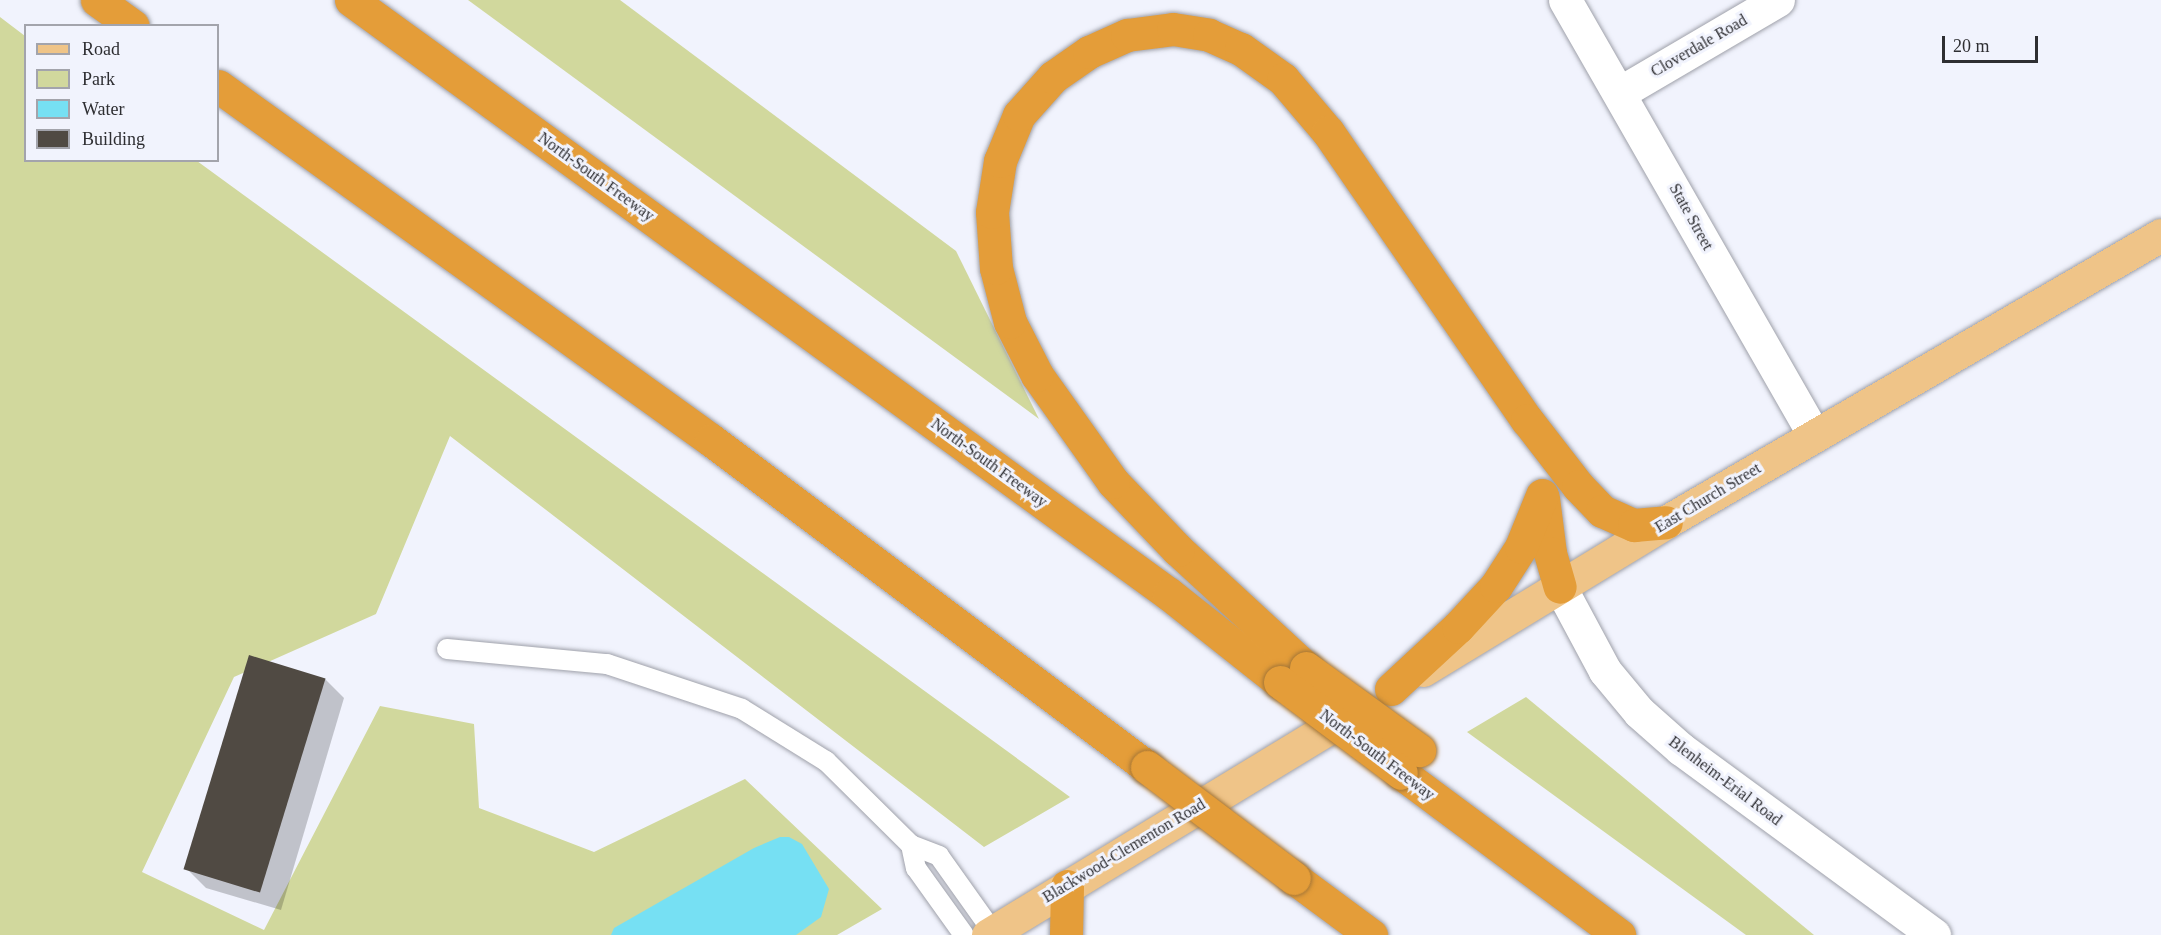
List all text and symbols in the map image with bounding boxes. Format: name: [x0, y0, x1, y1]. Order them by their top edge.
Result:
street label: Cloverdale Road: [1647, 11, 1751, 81]
legend: [24, 24, 219, 162]
scale bar: [1945, 24, 2041, 62]
text: 20 m: [1953, 36, 1990, 56]
text: Road: [82, 39, 120, 59]
text: Park: [82, 69, 115, 89]
text: Water: [82, 99, 125, 119]
street label: North-South Freeway: [534, 128, 658, 226]
text: Building: [82, 129, 145, 149]
street label: State Street: [1665, 180, 1717, 254]
street label: North-South Freeway: [927, 414, 1051, 512]
street label: East Church Street: [1652, 459, 1764, 537]
street label: North-South Freeway: [1316, 705, 1438, 805]
street label: Blenheim-Erial Road: [1665, 732, 1785, 830]
street label: Blackwood-Clementon Road: [1039, 795, 1209, 907]

